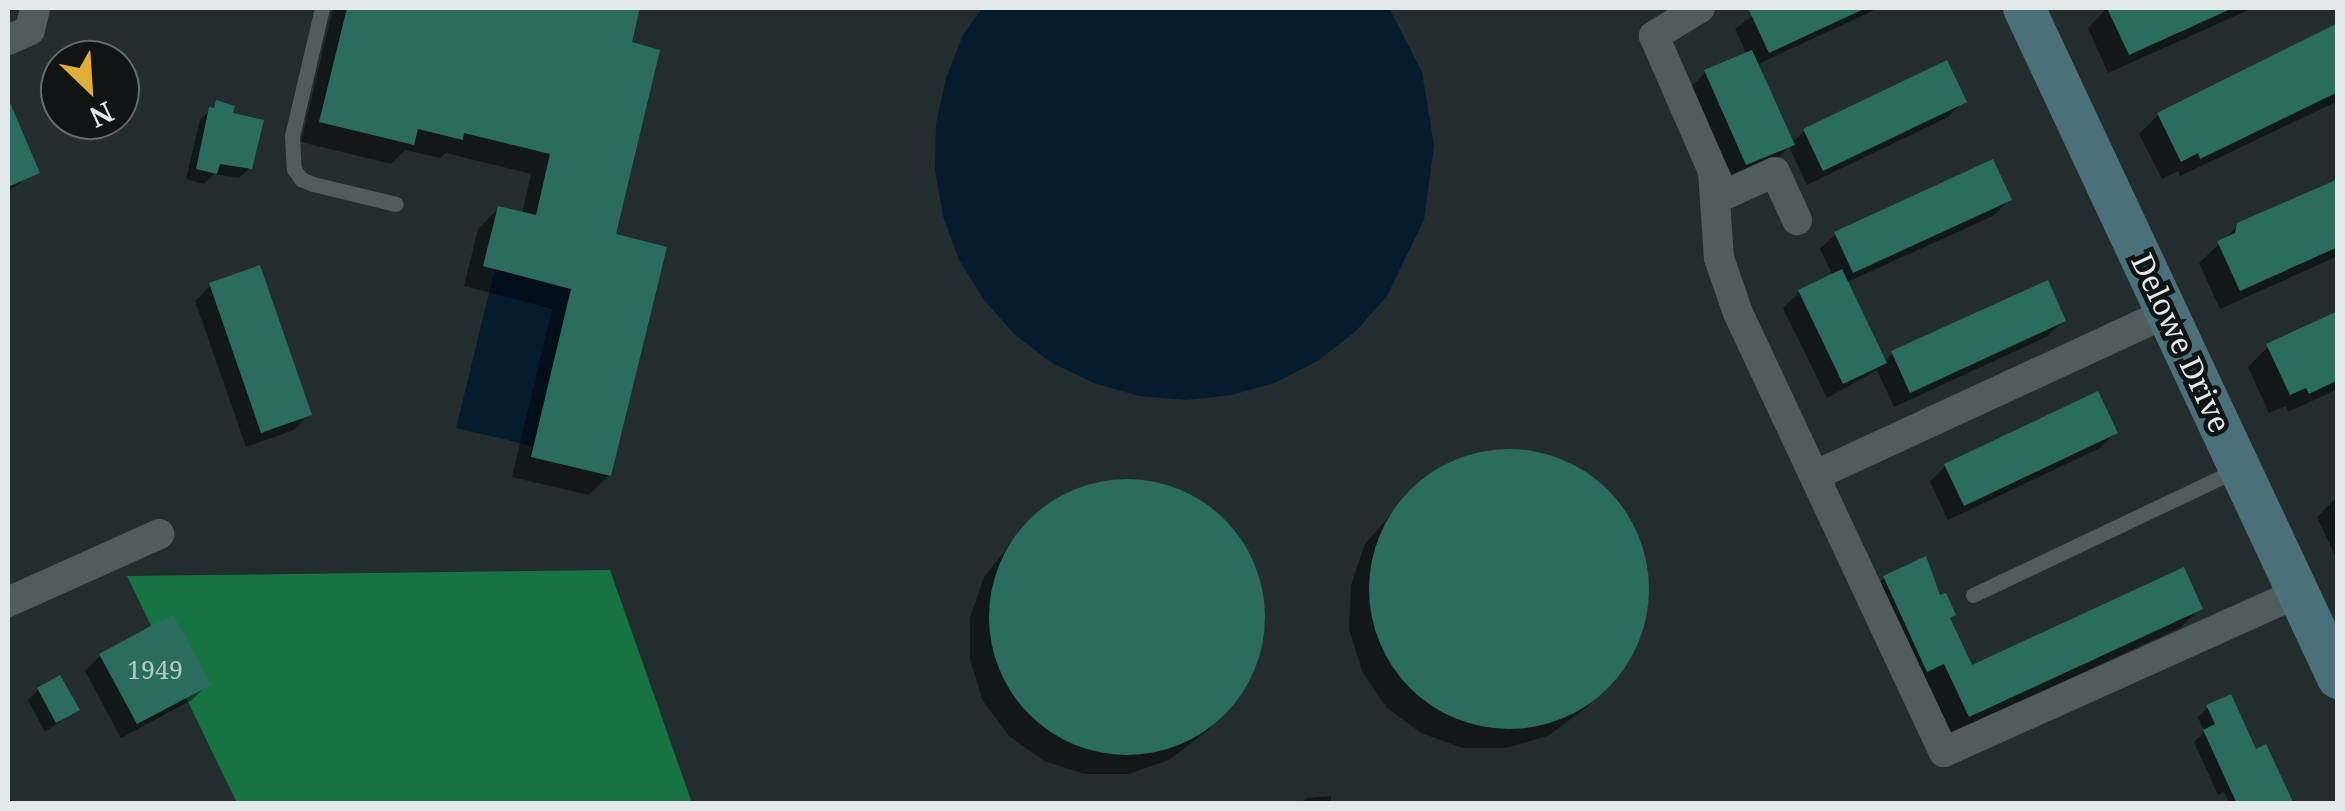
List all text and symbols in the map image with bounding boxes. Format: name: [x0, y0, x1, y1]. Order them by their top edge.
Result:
north arrow: [40, 40, 140, 140]
text: N: [84, 93, 120, 137]
street label: Delowe Drive: [2124, 248, 2238, 438]
house number: 1949: [127, 654, 183, 684]

